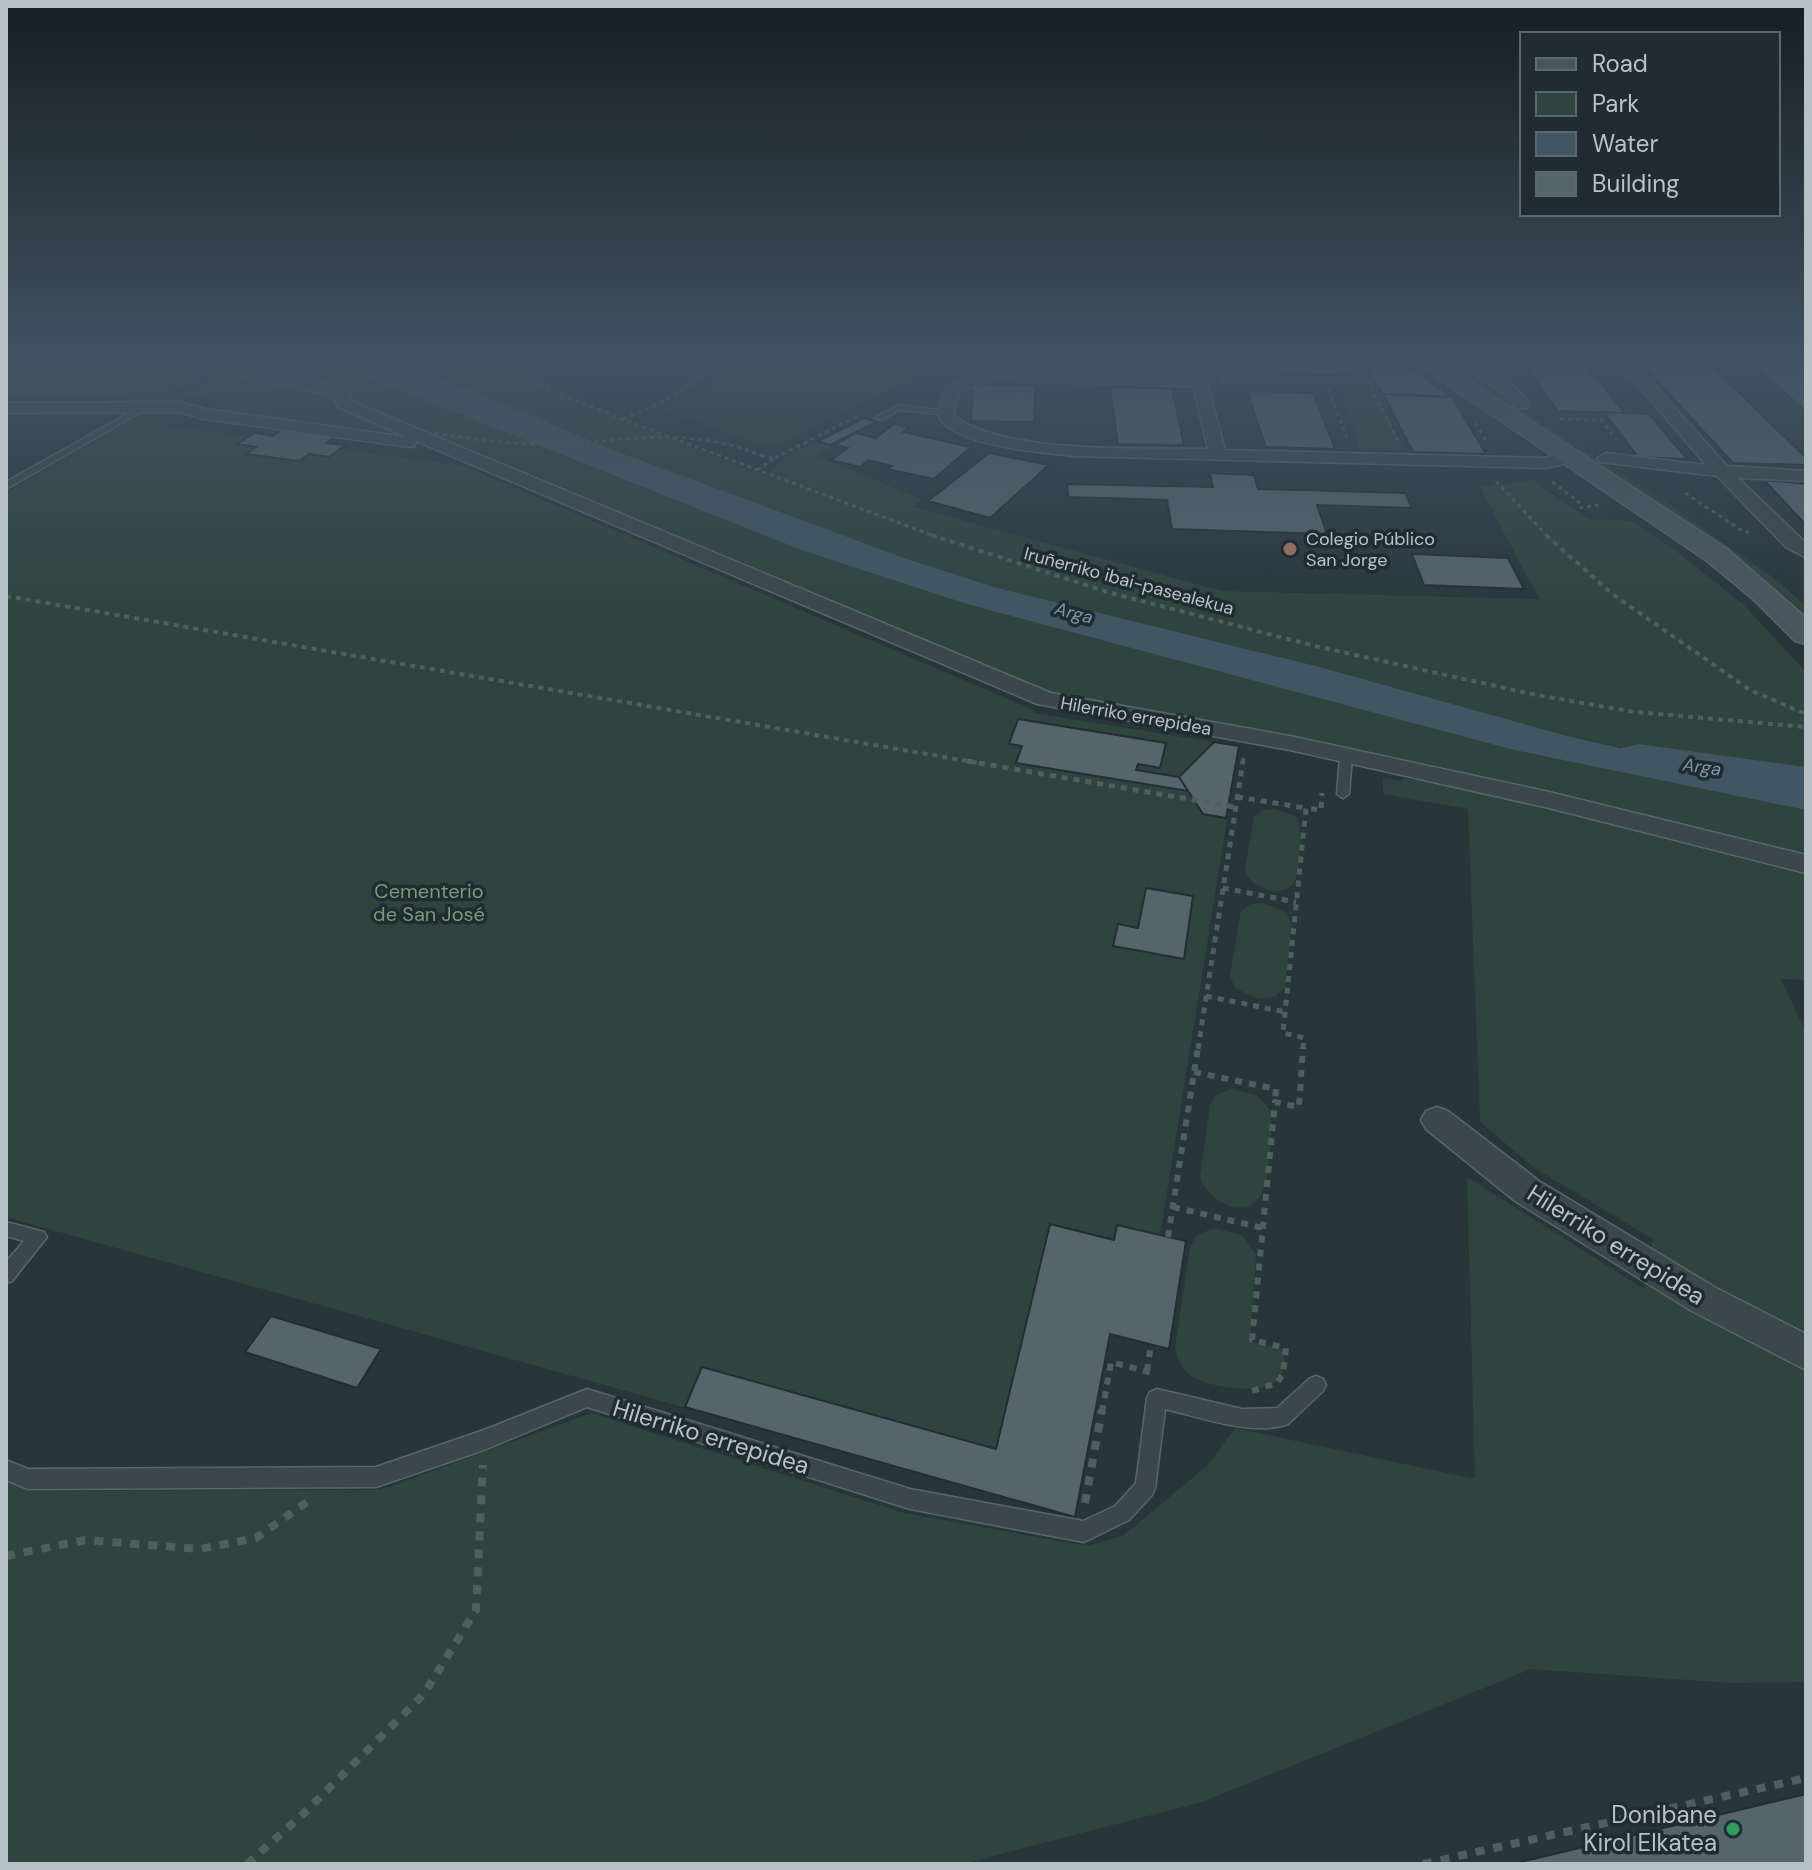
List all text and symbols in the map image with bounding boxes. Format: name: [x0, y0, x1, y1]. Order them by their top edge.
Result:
legend: [1520, 32, 1780, 216]
text: Road: [1592, 48, 1648, 79]
text: Park: [1592, 88, 1639, 119]
text: Water: [1592, 128, 1658, 159]
text: Building: [1592, 168, 1679, 199]
place label: Colegio Público San Jorge: [1306, 527, 1435, 572]
marker: Colegio Público San Jorge: [1281, 540, 1299, 558]
street label: Iruñerriko ibai-pasealekua: [1021, 541, 1237, 621]
water label: Arga: [1051, 596, 1096, 630]
street label: Hilerriko errepidea: [1059, 691, 1213, 741]
water label: Arga: [1680, 752, 1723, 782]
park label: Cementerio de San José: [373, 878, 485, 927]
street label: Hilerriko errepidea: [1522, 1177, 1711, 1312]
street label: Hilerriko errepidea: [609, 1392, 813, 1481]
place label: Donibane Kirol Elkatea: [1583, 1799, 1717, 1858]
marker: Donibane Kirol Elkatea: [1724, 1820, 1742, 1838]

